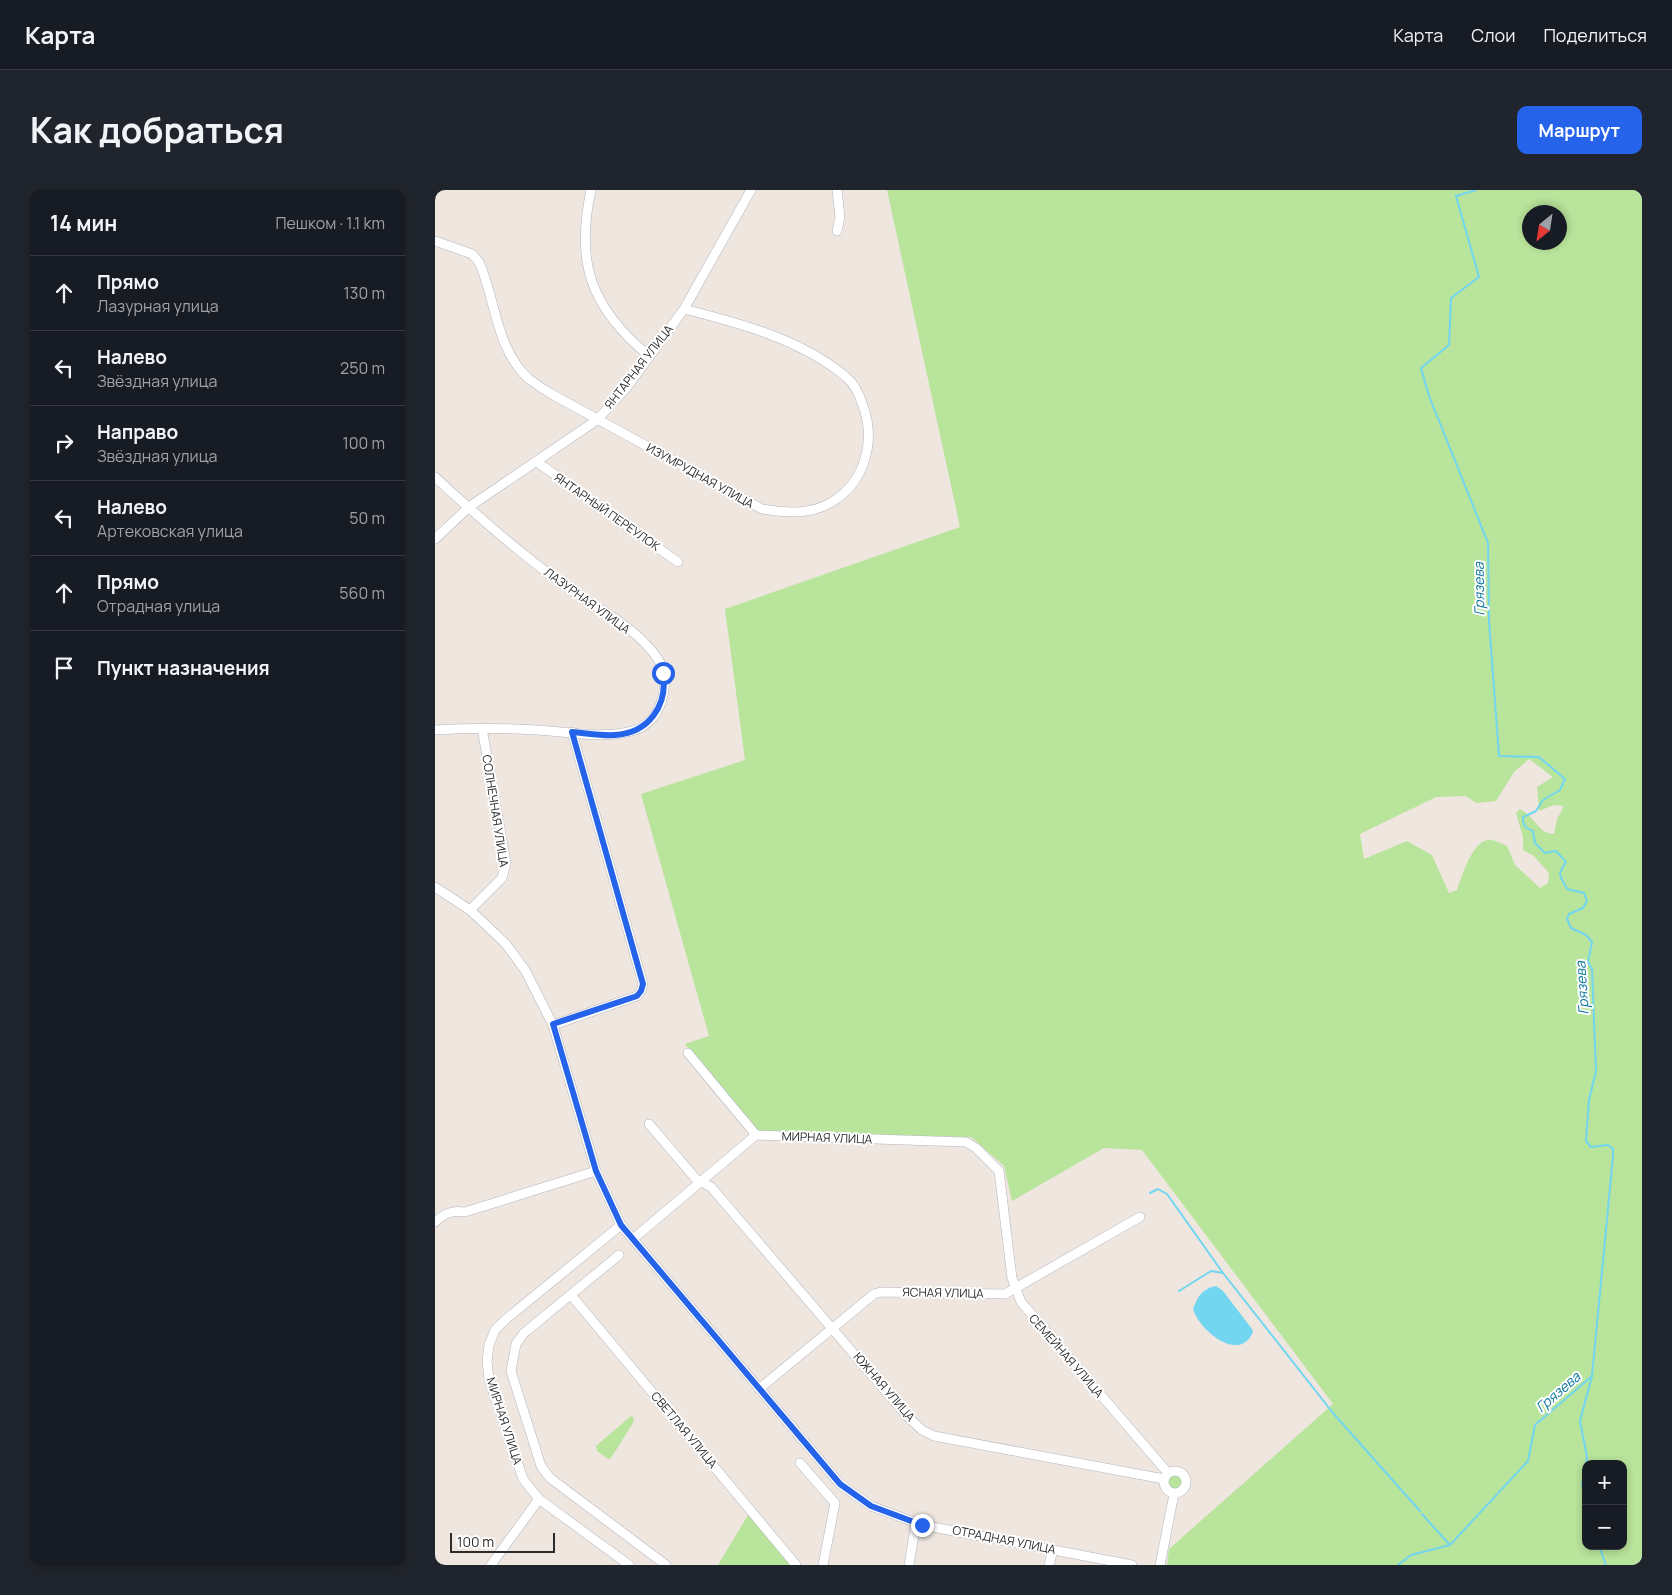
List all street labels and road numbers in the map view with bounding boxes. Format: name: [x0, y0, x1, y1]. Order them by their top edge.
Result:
street label: ЯНТАРНАЯ УЛИЦА: [600, 321, 677, 412]
street label: ИЗУМРУДНАЯ УЛИЦА: [643, 439, 757, 512]
street label: ЯНТАРНЫЙ ПЕРЕУЛОК: [551, 469, 664, 555]
street label: ЛАЗУРНАЯ УЛИЦА: [541, 564, 634, 638]
street label: СОЛНЕЧНАЯ УЛИЦА: [478, 754, 513, 869]
street label: МИРНАЯ УЛИЦА: [781, 1127, 873, 1148]
street label: ЯСНАЯ УЛИЦА: [902, 1283, 984, 1302]
street label: СЕМЕЙНАЯ УЛИЦА: [1025, 1310, 1108, 1401]
street label: ЮЖНАЯ УЛИЦА: [850, 1349, 919, 1425]
street label: МИРНАЯ УЛИЦА: [482, 1375, 527, 1467]
street label: СВЕТЛАЯ УЛИЦА: [647, 1388, 722, 1472]
street label: ОТРАДНАЯ УЛИЦА: [951, 1521, 1058, 1558]

